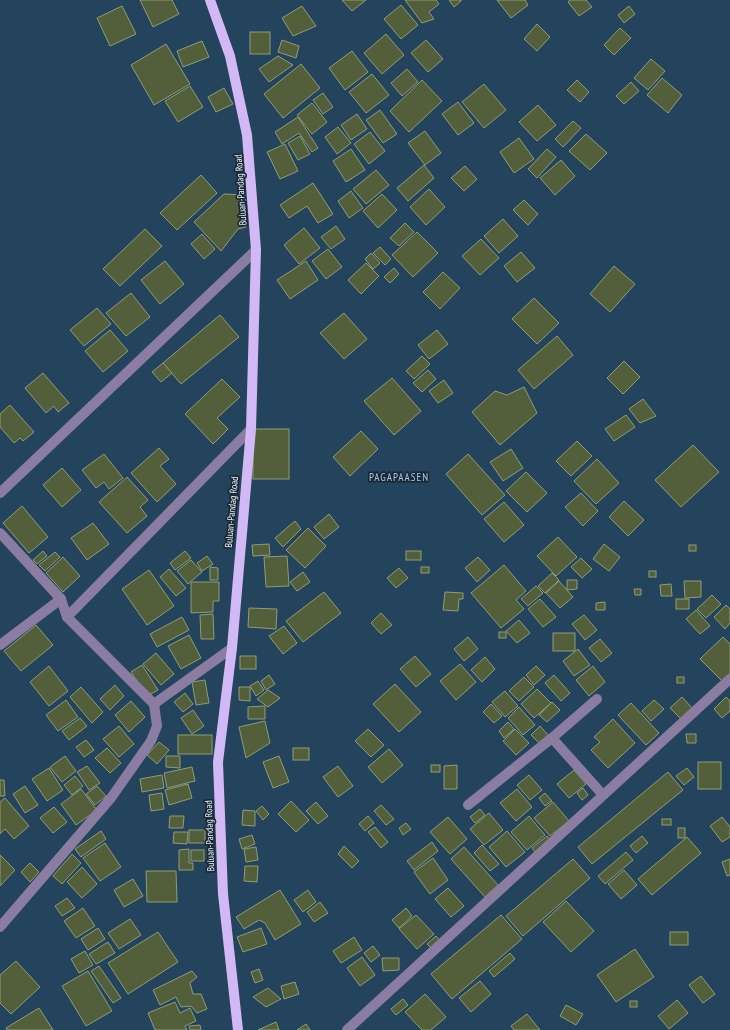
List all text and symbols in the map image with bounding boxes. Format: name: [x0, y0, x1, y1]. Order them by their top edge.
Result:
street label: Buluan-Pandag Road: [232, 154, 249, 226]
district label: PAGAPAASEN: [369, 470, 429, 484]
street label: Buluan-Pandag Road: [222, 476, 241, 548]
street label: Buluan-Pandag Road: [202, 800, 217, 872]

